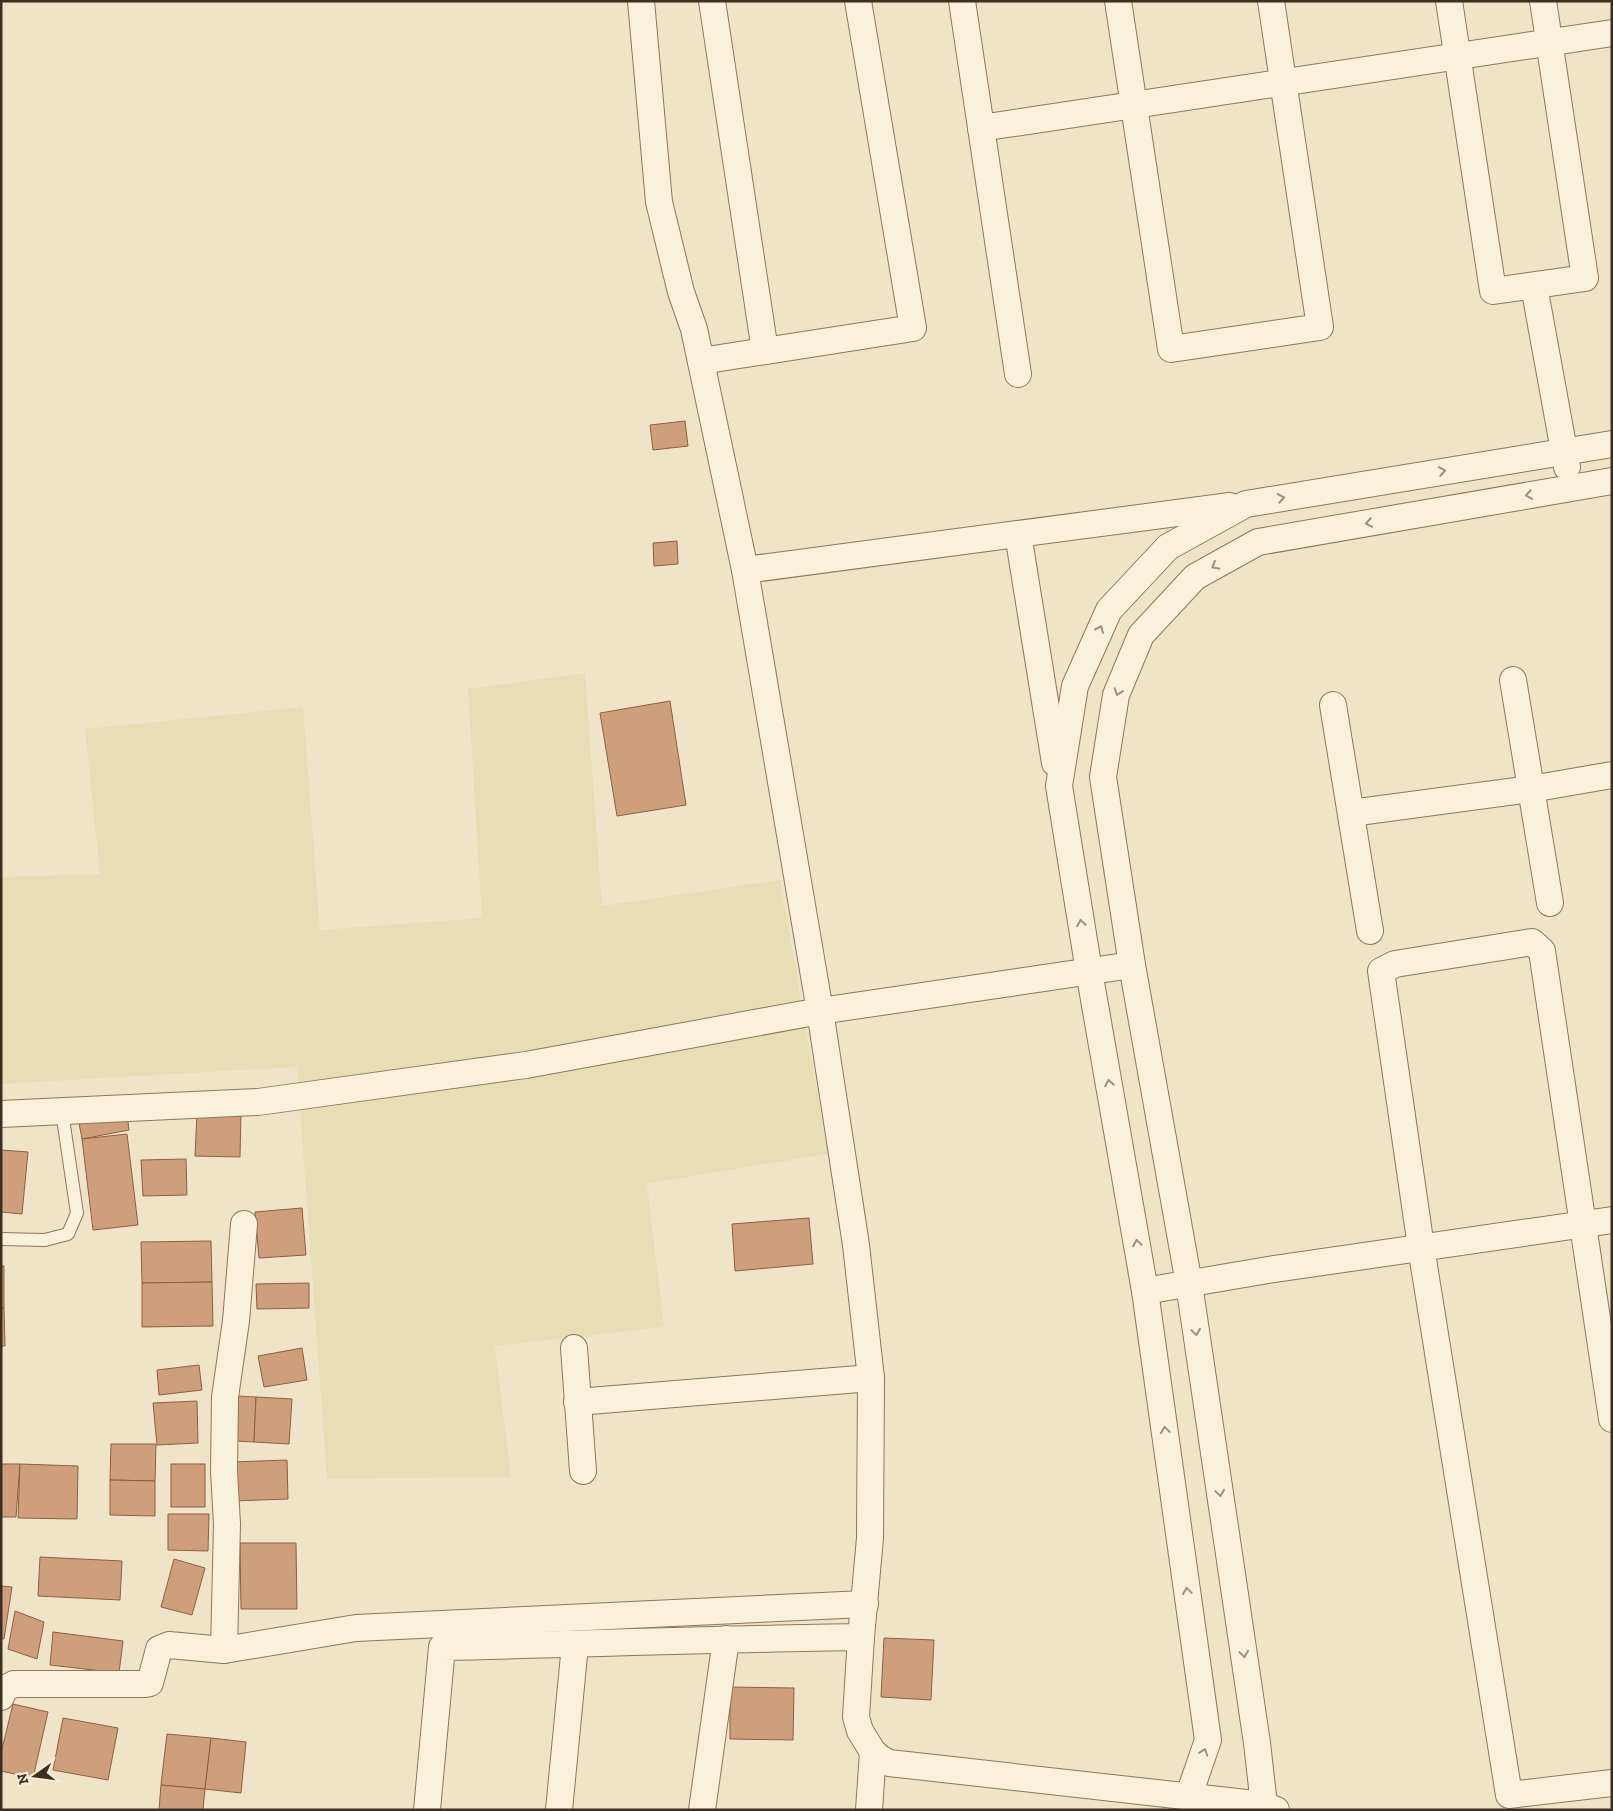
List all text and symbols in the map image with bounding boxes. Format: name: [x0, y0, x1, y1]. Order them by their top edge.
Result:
one-way arrow: [1437, 467, 1446, 477]
one-way arrow: [1525, 489, 1533, 499]
one-way arrow: [1277, 494, 1286, 504]
one-way arrow: [1365, 517, 1373, 527]
one-way arrow: [1211, 560, 1220, 570]
one-way arrow: [1094, 625, 1104, 634]
one-way arrow: [1114, 687, 1124, 695]
one-way arrow: [1077, 919, 1087, 928]
one-way arrow: [1104, 1079, 1114, 1088]
one-way arrow: [1132, 1239, 1142, 1248]
one-way arrow: [1191, 1328, 1201, 1336]
one-way arrow: [1160, 1426, 1170, 1435]
one-way arrow: [1214, 1489, 1225, 1497]
one-way arrow: [1183, 1587, 1193, 1596]
one-way arrow: [1238, 1650, 1249, 1658]
one-way arrow: [1198, 1748, 1208, 1756]
north arrow: [10, 1751, 60, 1801]
text: N: [13, 1771, 32, 1786]

